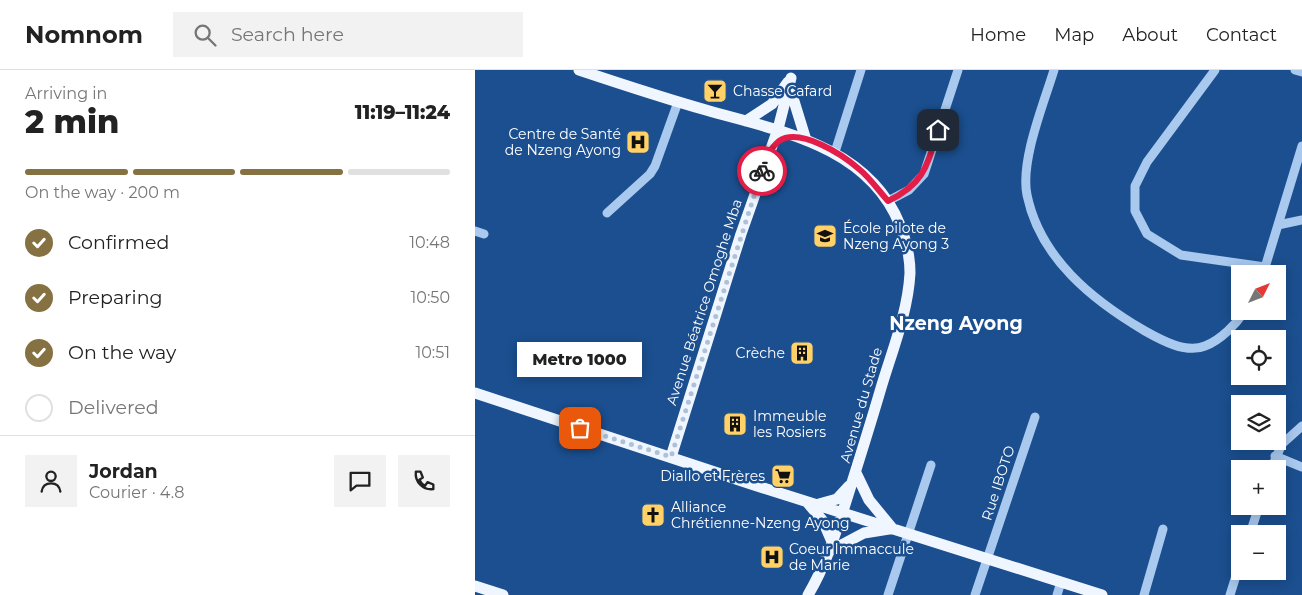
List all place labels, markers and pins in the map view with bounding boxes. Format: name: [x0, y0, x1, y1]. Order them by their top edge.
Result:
bar icon: Chasse Cafard: [702, 78, 728, 104]
place label: Chasse Cafard: [733, 82, 832, 100]
pin: [917, 109, 959, 151]
place label: Centre de Santé de Nzeng Ayong: [505, 125, 621, 159]
hospital icon: Centre de Santé de Nzeng Ayong: [625, 129, 651, 155]
place label: École pilote de Nzeng Ayong 3: [843, 219, 949, 253]
school or university icon: École pilote de Nzeng Ayong 3: [812, 223, 838, 249]
building icon: Crèche: [789, 340, 815, 366]
callout: Metro 1000: [517, 343, 643, 378]
place label: Crèche: [735, 344, 785, 362]
pin: [559, 407, 601, 449]
place label: Immeuble les Rosiers: [753, 407, 827, 441]
building icon: Immeuble les Rosiers: [722, 411, 748, 437]
supermarket icon: Diallo et Frères: [770, 463, 796, 489]
place label: Diallo et Frères: [660, 467, 765, 485]
place label: Alliance Chrétienne-Nzeng Ayong: [671, 498, 850, 532]
church icon: Alliance Chrétienne-Nzeng Ayong: [640, 502, 666, 528]
place label: Coeur Immaccule de Marie: [789, 540, 914, 574]
hospital icon: Coeur Immaccule de Marie: [759, 544, 785, 570]

